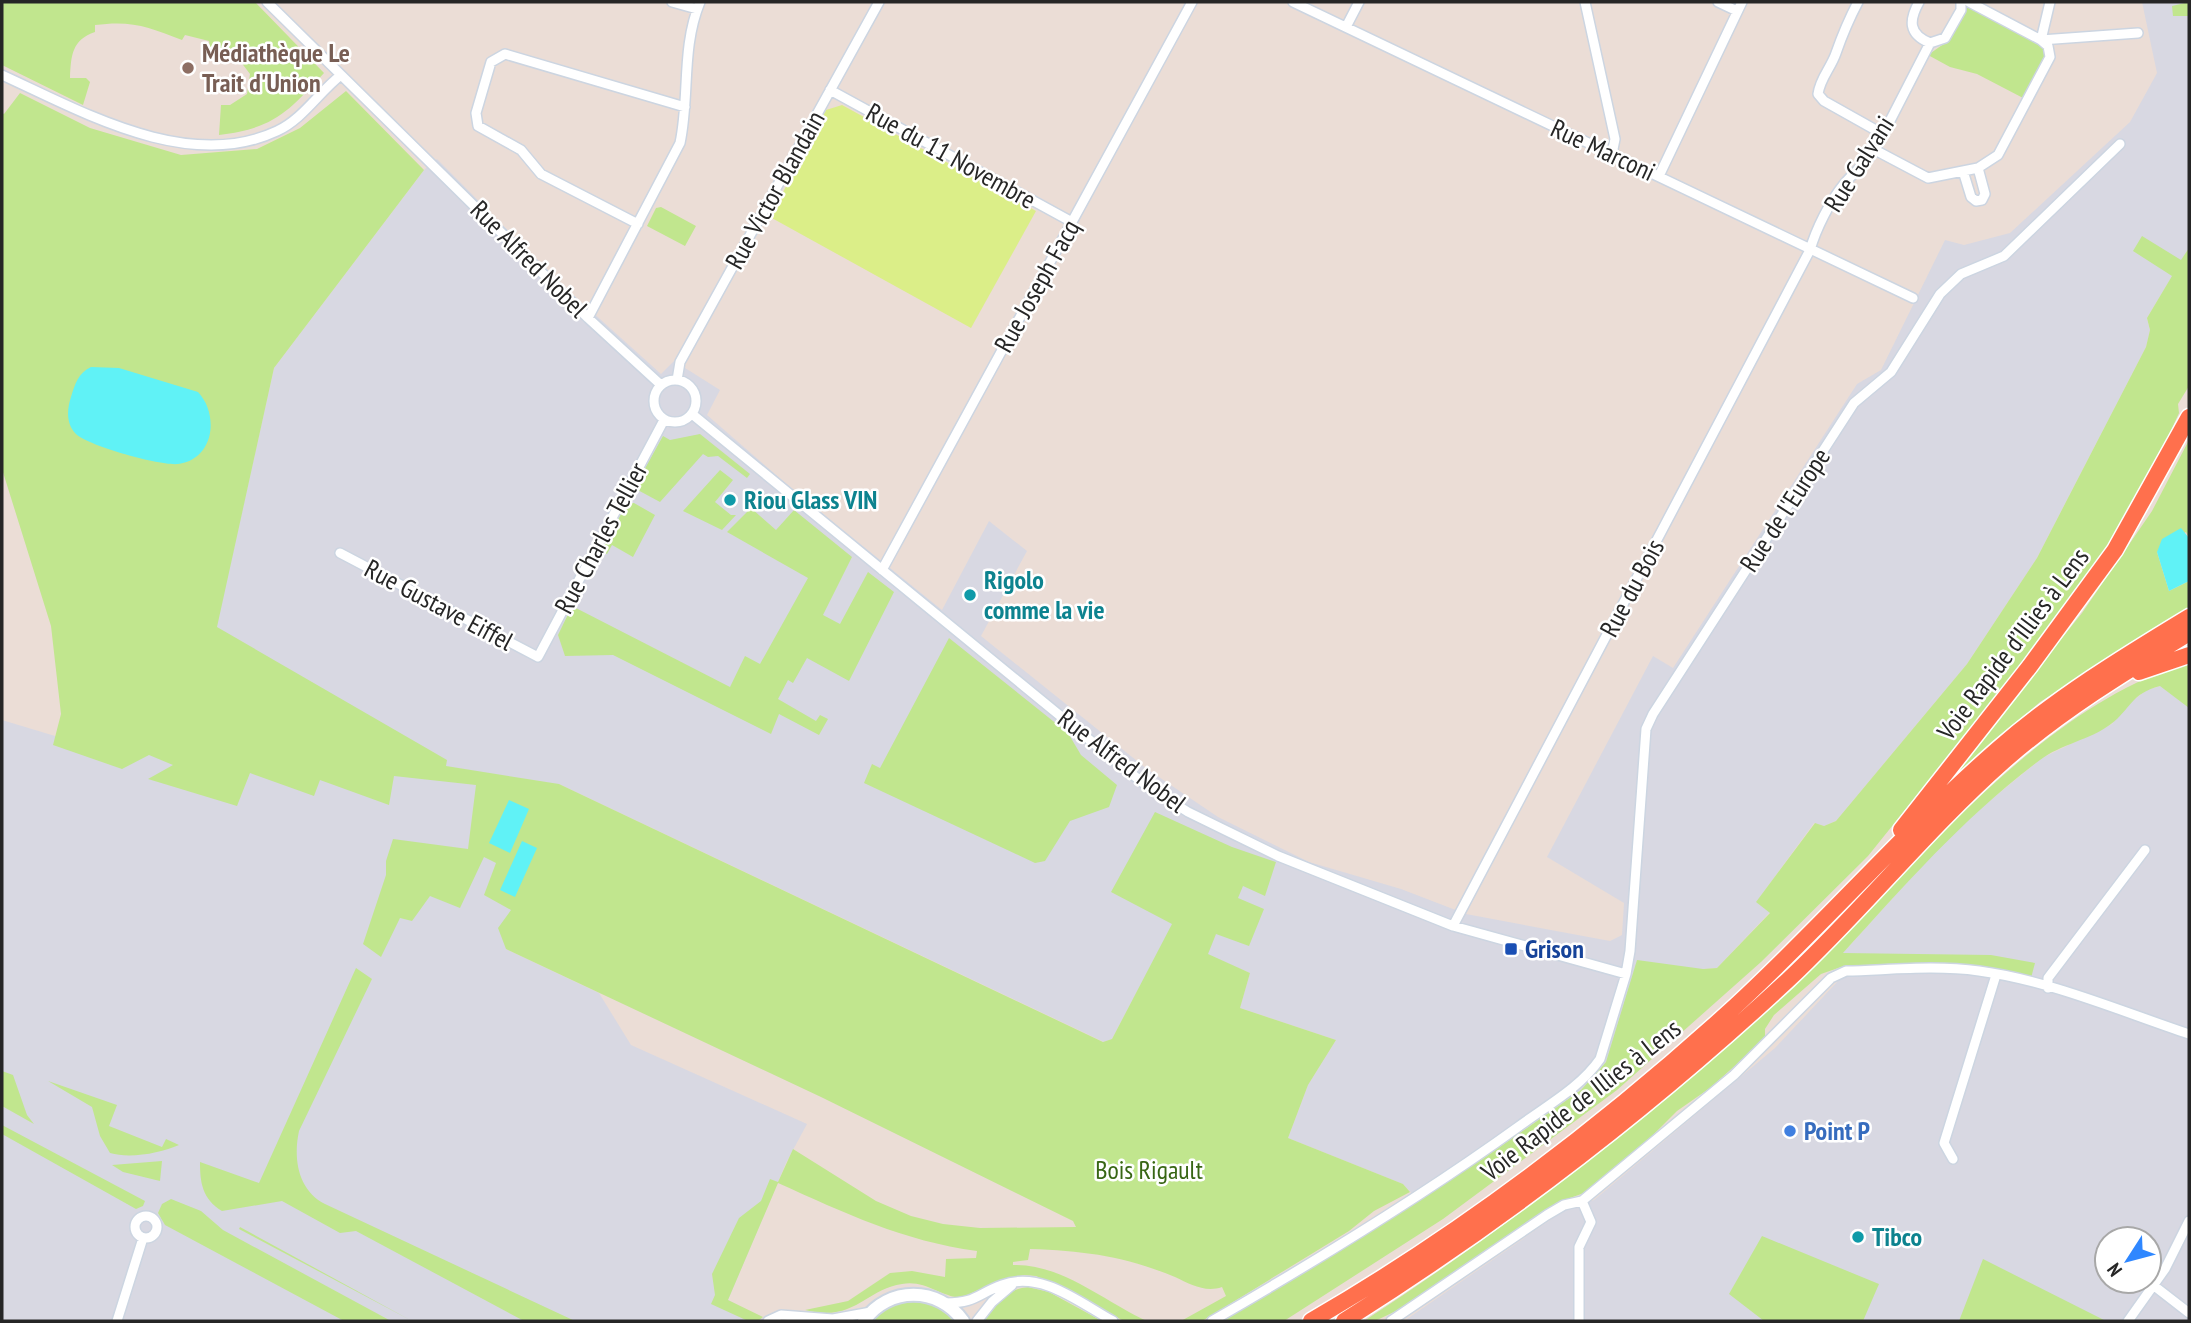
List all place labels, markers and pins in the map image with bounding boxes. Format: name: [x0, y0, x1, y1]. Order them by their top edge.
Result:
place label: Médiathèque Le Trait d'Union: [202, 36, 350, 99]
marker: Médiathèque Le Trait d'Union: [180, 60, 196, 76]
place label: Riou Glass VIN: [744, 483, 877, 516]
marker: Riou Glass VIN: [722, 492, 738, 508]
place label: Rigolo comme la vie: [984, 563, 1105, 626]
marker: Rigolo comme la vie: [962, 587, 978, 603]
place label: Grison: [1525, 932, 1584, 965]
marker: Grison: [1503, 941, 1519, 957]
place label: Point P: [1804, 1114, 1870, 1147]
marker: Point P: [1782, 1123, 1798, 1139]
place label: Tibco: [1872, 1220, 1922, 1253]
marker: Tibco: [1850, 1229, 1866, 1245]

